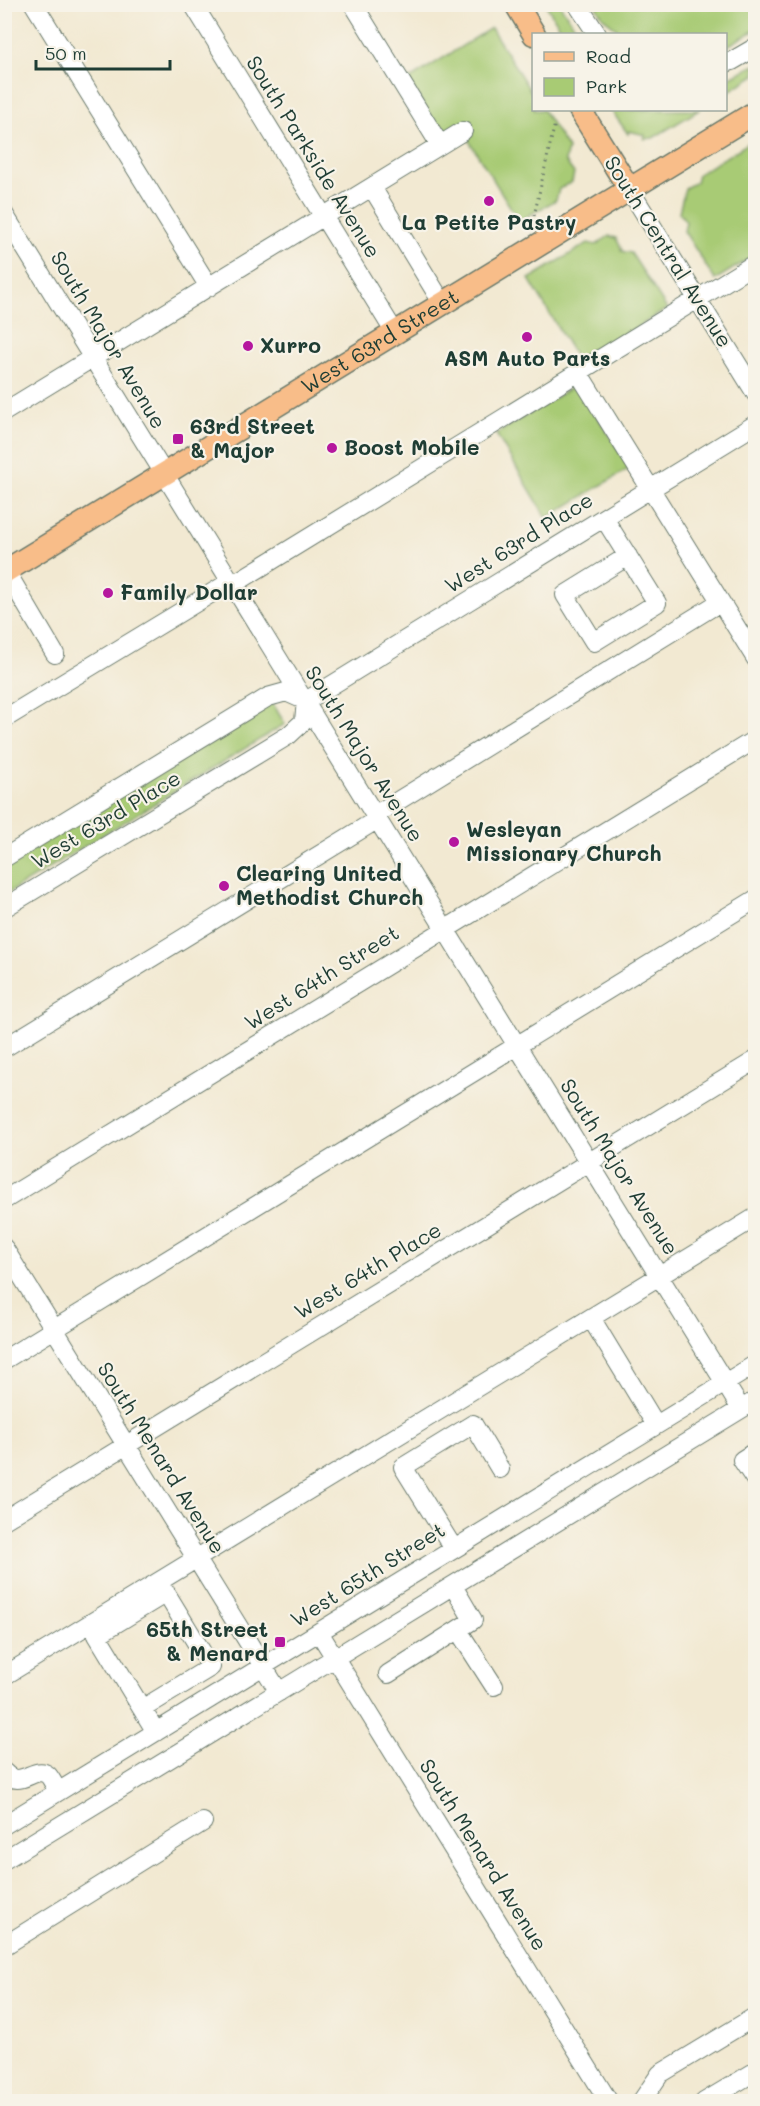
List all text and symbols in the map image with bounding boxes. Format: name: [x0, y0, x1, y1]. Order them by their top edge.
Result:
scale bar: [36, 33, 170, 71]
legend: [532, 33, 727, 111]
text: 50 m: [45, 41, 87, 65]
text: Road: [586, 44, 631, 68]
street label: South Parkside Avenue: [241, 50, 388, 262]
text: Park: [586, 74, 627, 98]
street label: South Central Avenue: [599, 150, 739, 352]
marker: La Petite Pastry: [482, 194, 496, 208]
place label: La Petite Pastry: [402, 208, 576, 236]
street label: South Major Avenue: [45, 245, 173, 433]
street label: West 63rd Street: [296, 282, 463, 399]
marker: ASM Auto Parts: [520, 330, 534, 344]
place label: Xurro: [260, 331, 321, 358]
marker: Xurro: [241, 339, 255, 353]
place label: ASM Auto Parts: [444, 344, 610, 371]
place label: 63rd Street & Major: [190, 412, 315, 463]
marker: 63rd Street & Major: [171, 432, 185, 446]
place label: Boost Mobile: [344, 433, 480, 460]
marker: Boost Mobile: [325, 441, 339, 455]
street label: West 63rd Place: [439, 485, 597, 598]
place label: Family Dollar: [120, 578, 258, 606]
marker: Family Dollar: [101, 586, 115, 600]
street label: South Major Avenue: [300, 660, 430, 846]
street label: West 63rd Place: [26, 763, 185, 874]
place label: Wesleyan Missionary Church: [466, 815, 661, 867]
marker: Wesleyan Missionary Church: [447, 835, 461, 849]
place label: Clearing United Methodist Church: [236, 859, 423, 910]
marker: Clearing United Methodist Church: [217, 879, 231, 893]
street label: West 64th Street: [239, 918, 404, 1035]
street label: South Major Avenue: [555, 1073, 685, 1259]
street label: West 64th Place: [289, 1215, 446, 1324]
street label: South Menard Avenue: [92, 1356, 232, 1558]
street label: West 65th Street: [285, 1515, 449, 1632]
place label: 65th Street & Menard: [146, 1615, 268, 1666]
marker: 65th Street & Menard: [273, 1635, 287, 1649]
street label: South Menard Avenue: [414, 1753, 554, 1955]

